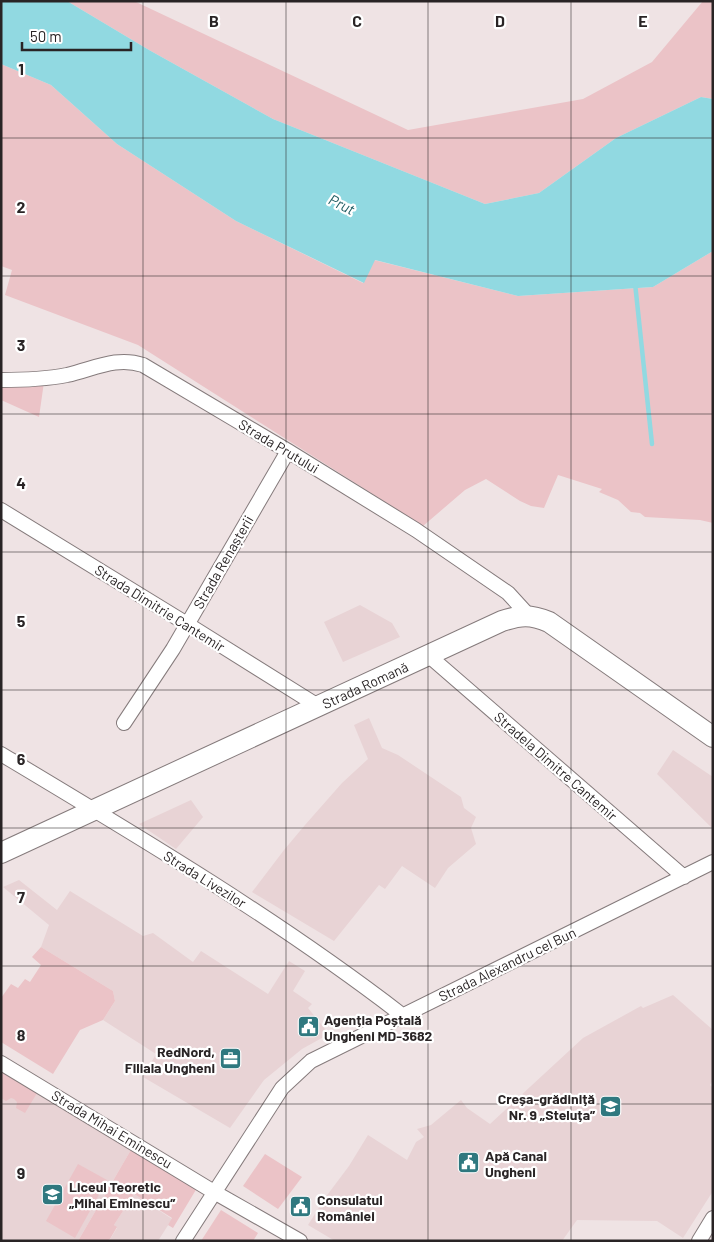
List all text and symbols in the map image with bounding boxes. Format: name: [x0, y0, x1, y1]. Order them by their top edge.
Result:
text: B: [209, 11, 219, 30]
text: C: [352, 11, 362, 30]
text: D: [495, 11, 505, 30]
text: E: [638, 11, 648, 30]
scale bar: [22, 20, 131, 52]
text: 50 m: [30, 27, 62, 45]
text: 1: [18, 59, 24, 78]
water label: Prut: [326, 190, 359, 218]
text: 2: [17, 197, 26, 216]
text: 3: [17, 335, 25, 354]
street label: Strada Prutului: [236, 415, 322, 477]
text: 4: [16, 473, 26, 492]
street label: Strada Renașterii: [189, 512, 257, 612]
street label: Strada Dimitrie Cantemir: [92, 561, 228, 655]
text: 5: [17, 611, 26, 630]
street label: Strada Romană: [319, 657, 411, 712]
street label: Stradela Dimitre Cantemir: [491, 708, 621, 824]
text: 6: [17, 749, 26, 768]
street label: Strada Livezilor: [161, 847, 249, 911]
text: 7: [17, 887, 25, 906]
street label: Strada Alexandru cel Bun: [436, 923, 578, 1005]
place label: Agenția Poștală Ungheni MD-3682: [324, 1011, 433, 1044]
public building icon: Agenția Poștală Ungheni MD-3682: [296, 1015, 320, 1039]
text: 8: [17, 1025, 26, 1044]
place label: RedNord, Filiala Ungheni: [125, 1043, 215, 1076]
office icon: RedNord, Filiala Ungheni: [219, 1047, 243, 1071]
street label: Strada Mihai Eminescu: [49, 1086, 175, 1172]
place label: Creșa-grădiniță Nr. 9 „Steluța”: [498, 1090, 596, 1123]
school or university icon: Creșa-grădiniță Nr. 9 „Steluța”: [599, 1094, 623, 1118]
place label: Apă Canal Ungheni: [485, 1147, 547, 1180]
public building icon: Apă Canal Ungheni: [457, 1151, 481, 1175]
text: 9: [17, 1163, 25, 1182]
place label: Liceul Teoretic „Mihai Eminescu”: [69, 1178, 176, 1211]
school or university icon: Liceul Teoretic „Mihai Eminescu”: [41, 1182, 65, 1206]
place label: Consulatul României: [317, 1191, 383, 1224]
public building icon: Consulatul României: [289, 1195, 313, 1219]

